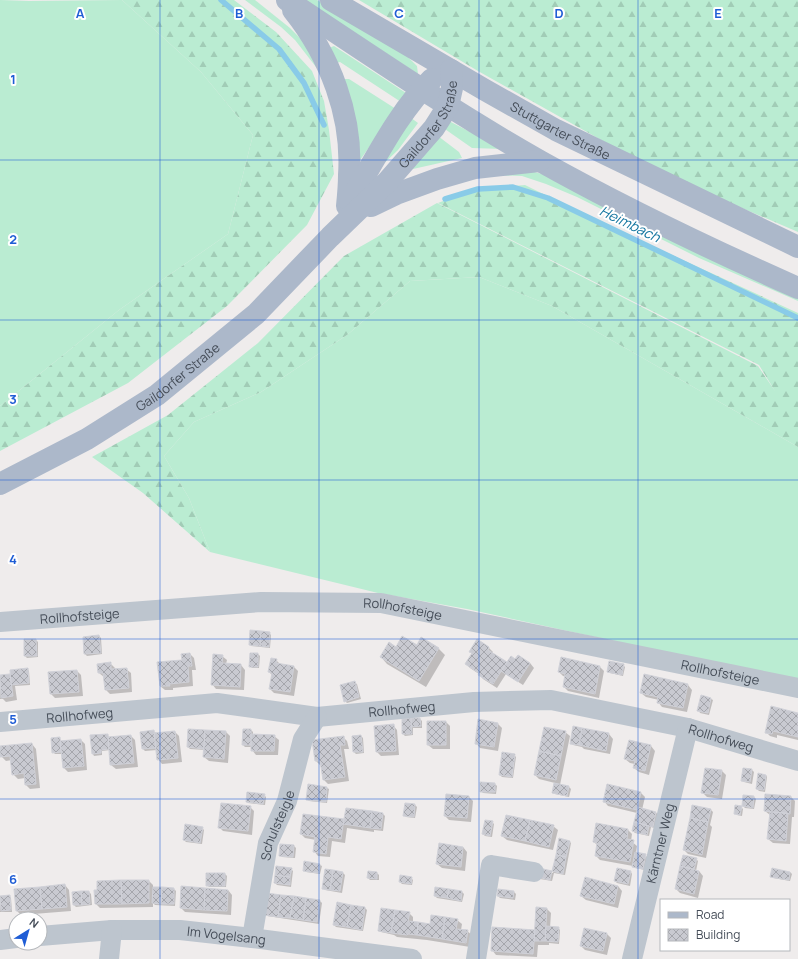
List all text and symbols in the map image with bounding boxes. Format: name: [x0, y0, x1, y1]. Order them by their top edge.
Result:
text: A: [76, 4, 85, 22]
text: B: [235, 4, 243, 22]
text: C: [394, 4, 404, 22]
text: D: [554, 4, 564, 22]
text: E: [714, 4, 722, 22]
text: 1: [10, 70, 16, 88]
street label: Gaildorfer Straße: [394, 80, 461, 172]
street label: Stuttgarter Straße: [507, 97, 614, 164]
water label: Heimbach: [597, 201, 664, 247]
text: 2: [9, 230, 17, 248]
street label: Gaildorfer Straße: [132, 338, 224, 415]
text: 3: [9, 390, 17, 408]
text: 4: [9, 550, 17, 568]
street label: Rollhofsteige: [363, 594, 444, 624]
street label: Rollhofsteige: [39, 604, 121, 628]
street label: Rollhofsteige: [679, 655, 762, 689]
street label: Rollhofweg: [368, 697, 436, 721]
street label: Rollhofweg: [45, 703, 114, 727]
text: 5: [9, 710, 17, 728]
street label: Rollhofweg: [686, 720, 756, 756]
street label: Schulsteigle: [256, 788, 299, 862]
street label: Kärntner Weg: [642, 801, 678, 885]
text: 6: [9, 870, 17, 888]
legend: [660, 899, 790, 951]
text: Road: [696, 906, 724, 923]
north arrow: [8, 911, 48, 951]
text: N: [27, 914, 42, 931]
street label: Im Vogelsang: [186, 922, 267, 949]
text: Building: [696, 926, 740, 943]

